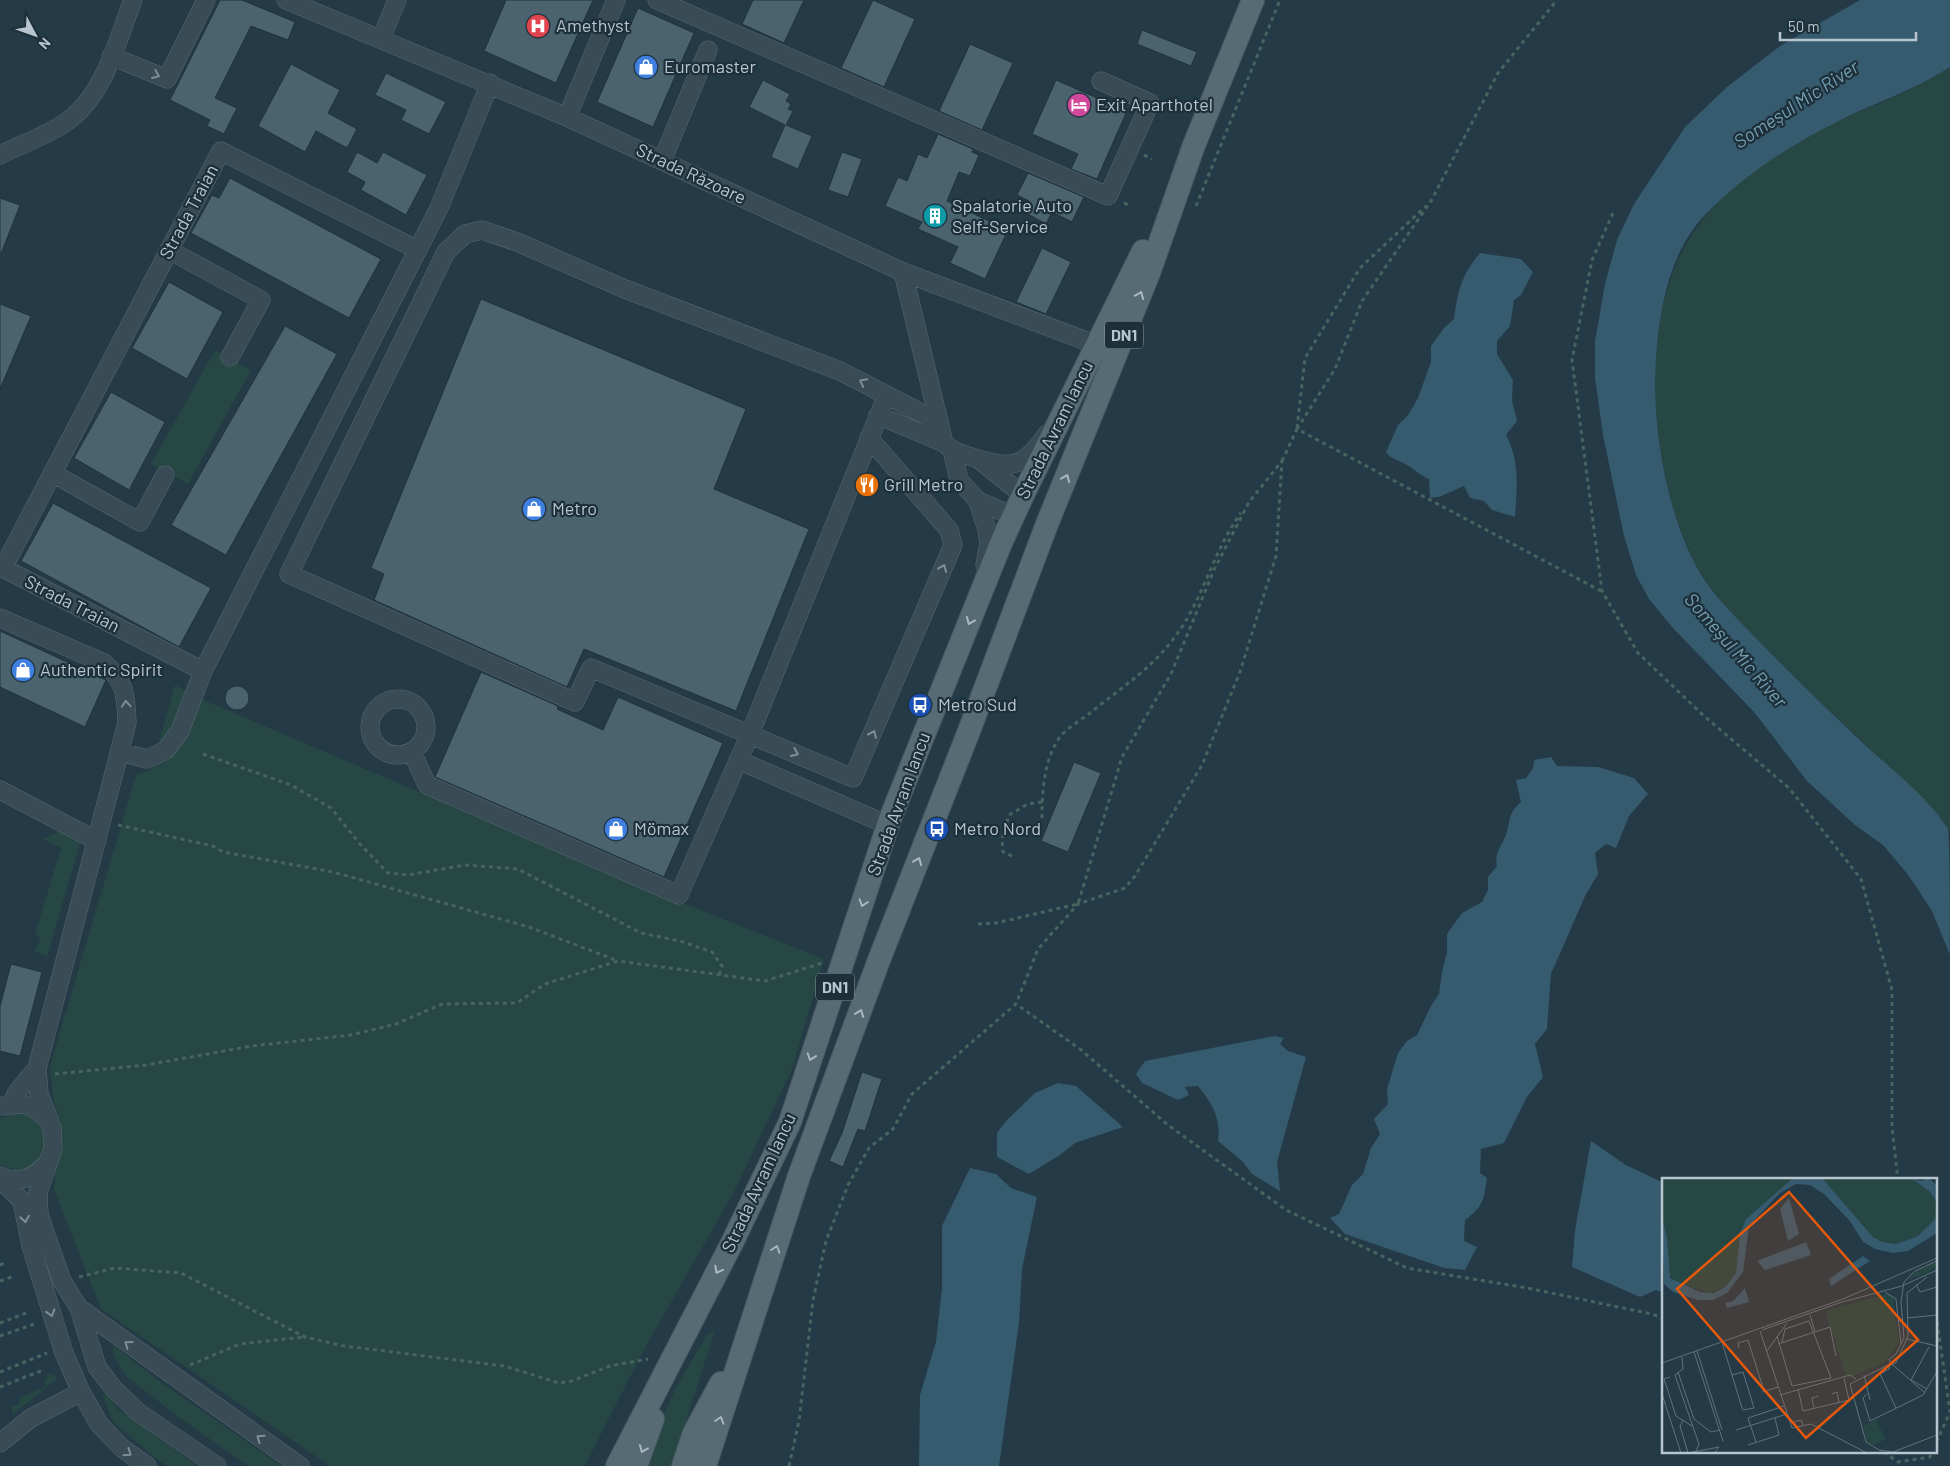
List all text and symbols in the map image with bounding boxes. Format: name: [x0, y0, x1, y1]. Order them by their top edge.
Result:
north arrow: [10, 10, 60, 60]
scale bar: [1780, 10, 1916, 42]
hospital icon: Amethyst: [525, 13, 551, 39]
place label: Amethyst: [556, 14, 630, 36]
text: 50 m: [1788, 17, 1820, 35]
text: N: [36, 35, 55, 53]
shop icon: Euromaster: [633, 54, 659, 80]
water label: Someşul Mic River: [1729, 54, 1864, 153]
place label: Euromaster: [664, 55, 756, 77]
one-way arrow: [151, 68, 160, 79]
hotel icon: Exit Aparthotel: [1066, 92, 1092, 118]
place label: Exit Aparthotel: [1096, 93, 1213, 115]
street label: Strada Răzoare: [633, 138, 750, 208]
street label: Strada Traian: [154, 160, 222, 263]
place label: Spalatorie Auto Self-Service: [952, 194, 1072, 237]
building icon: Spalatorie Auto Self-Service: [922, 203, 948, 229]
one-way arrow: [1133, 291, 1144, 300]
road number: DN1: [1105, 322, 1143, 348]
street label: Strada Avram Iancu: [1011, 357, 1097, 502]
one-way arrow: [859, 378, 868, 388]
restaurant icon: Grill Metro: [854, 472, 880, 498]
place label: Grill Metro: [884, 473, 963, 495]
one-way arrow: [1059, 474, 1070, 483]
shop icon: Metro: [521, 496, 547, 522]
place label: Metro: [552, 497, 597, 519]
one-way arrow: [937, 564, 947, 573]
street label: Strada Traian: [21, 570, 124, 636]
water label: Someşul Mic River: [1680, 588, 1793, 713]
one-way arrow: [966, 616, 977, 625]
shop icon: Authentic Spirit: [10, 657, 36, 683]
place label: Authentic Spirit: [40, 658, 163, 680]
bus stop icon: Metro Sud: [907, 692, 933, 718]
place label: Metro Sud: [938, 693, 1017, 715]
one-way arrow: [121, 700, 132, 708]
street label: Strada Avram Iancu: [862, 729, 934, 878]
one-way arrow: [866, 730, 877, 739]
one-way arrow: [790, 747, 799, 758]
shop icon: Mömax: [603, 816, 629, 842]
bus stop icon: Metro Nord: [924, 816, 950, 842]
place label: Mömax: [634, 817, 690, 839]
place label: Metro Nord: [954, 817, 1041, 839]
one-way arrow: [912, 858, 922, 866]
one-way arrow: [859, 899, 869, 907]
road number: DN1: [816, 974, 854, 1000]
one-way arrow: [854, 1009, 864, 1018]
one-way arrow: [807, 1053, 817, 1061]
street label: Strada Avram Iancu: [716, 1109, 800, 1256]
inset map: [1662, 1178, 1938, 1454]
one-way arrow: [19, 1214, 29, 1223]
one-way arrow: [770, 1245, 780, 1253]
one-way arrow: [714, 1265, 724, 1274]
one-way arrow: [46, 1309, 56, 1317]
one-way arrow: [124, 1341, 134, 1350]
one-way arrow: [714, 1416, 724, 1424]
one-way arrow: [256, 1435, 266, 1444]
one-way arrow: [638, 1445, 648, 1453]
one-way arrow: [123, 1447, 132, 1456]

